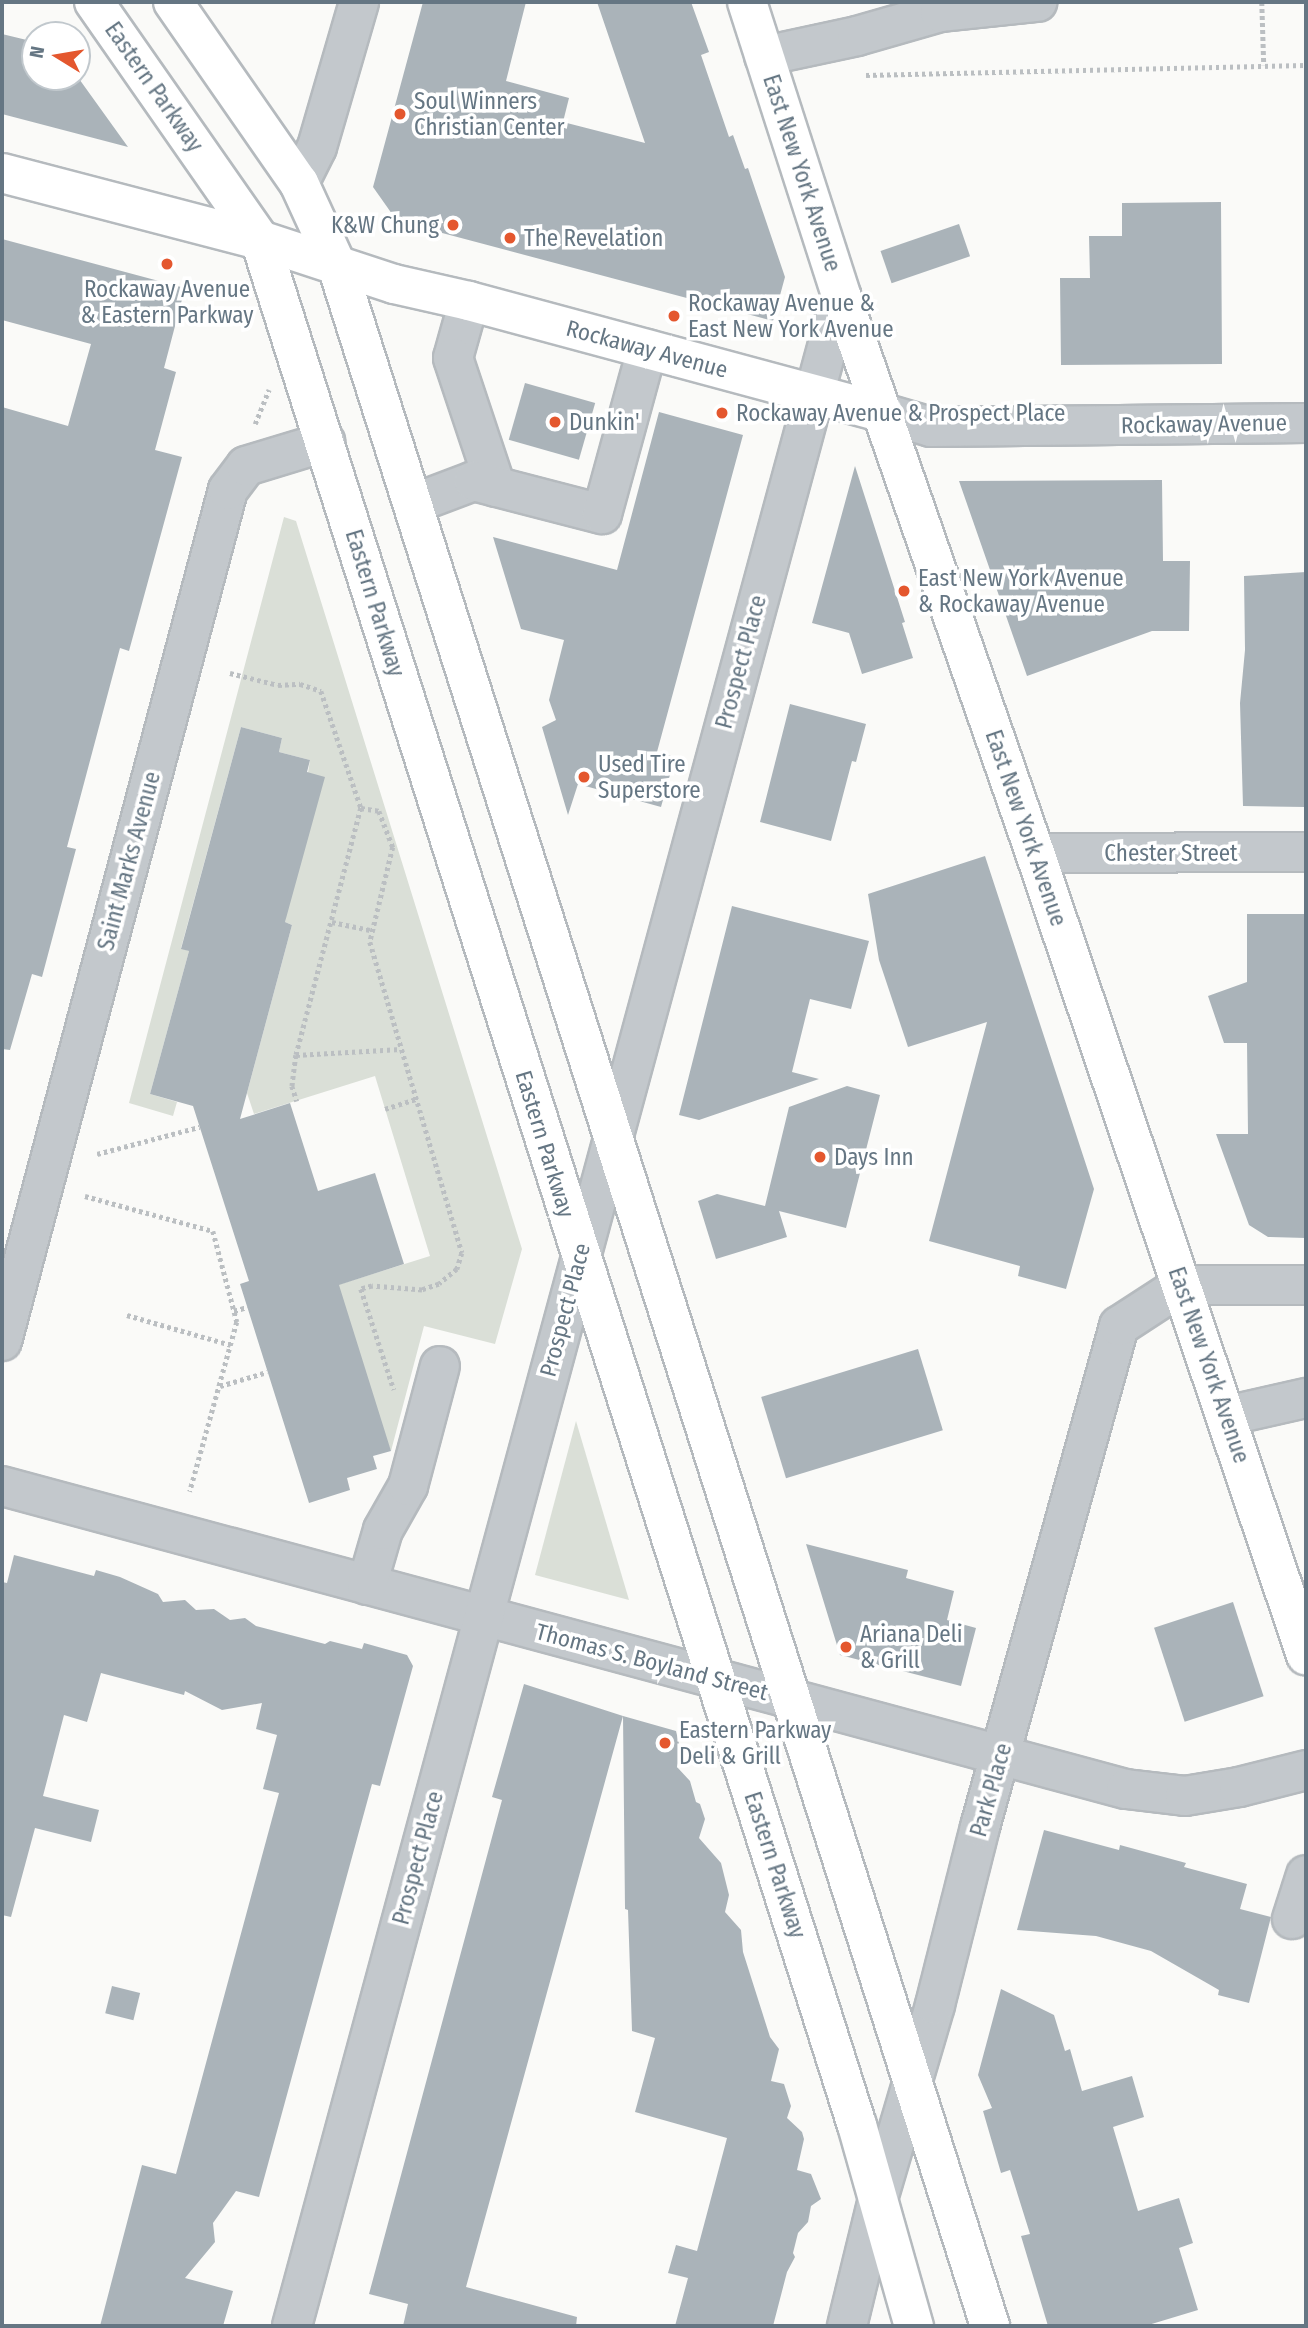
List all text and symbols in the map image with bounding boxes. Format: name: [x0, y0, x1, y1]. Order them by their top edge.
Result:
street label: Eastern Parkway: [99, 17, 209, 157]
north arrow: [21, 21, 91, 91]
text: N: [24, 45, 49, 60]
street label: East New York Avenue: [757, 71, 847, 275]
place label: Soul Winners Christian Center: [414, 87, 565, 141]
marker: Soul Winners Christian Center: [392, 106, 408, 122]
place label: K&W Chung: [331, 211, 439, 239]
marker: K&W Chung: [445, 217, 461, 233]
place label: The Revelation: [524, 224, 663, 252]
marker: The Revelation: [502, 230, 518, 246]
marker: Rockaway Avenue & Eastern Parkway: [159, 256, 175, 272]
place label: Rockaway Avenue & Eastern Parkway: [80, 275, 254, 329]
place label: Rockaway Avenue & East New York Avenue: [688, 289, 894, 343]
marker: Rockaway Avenue & East New York Avenue: [666, 308, 682, 324]
street label: Rockaway Avenue: [563, 314, 731, 384]
place label: Rockaway Avenue & Prospect Place: [736, 399, 1065, 427]
marker: Rockaway Avenue & Prospect Place: [714, 405, 730, 421]
place label: Dunkin': [569, 408, 640, 436]
street label: Rockaway Avenue: [1121, 409, 1287, 439]
marker: Dunkin': [547, 414, 563, 430]
street label: Eastern Parkway: [340, 526, 410, 680]
place label: East New York Avenue & Rockaway Avenue: [918, 564, 1124, 618]
marker: East New York Avenue & Rockaway Avenue: [896, 583, 912, 599]
street label: Prospect Place: [710, 592, 772, 732]
street label: East New York Avenue: [979, 726, 1073, 930]
place label: Used Tire Superstore: [598, 750, 701, 804]
street label: Saint Marks Avenue: [92, 769, 166, 953]
marker: Used Tire Superstore: [576, 769, 592, 785]
street label: Chester Street: [1104, 839, 1238, 867]
street label: Eastern Parkway: [510, 1067, 580, 1221]
place label: Days Inn: [834, 1143, 914, 1171]
marker: Days Inn: [812, 1149, 828, 1165]
street label: Prospect Place: [534, 1240, 596, 1380]
street label: East New York Avenue: [1162, 1263, 1256, 1467]
street label: Thomas S. Boyland Street: [533, 1618, 771, 1706]
place label: Ariana Deli & Grill: [860, 1620, 963, 1674]
marker: Ariana Deli & Grill: [838, 1639, 854, 1655]
place label: Eastern Parkway Deli & Grill: [679, 1716, 831, 1770]
marker: Eastern Parkway Deli & Grill: [657, 1735, 673, 1751]
street label: Park Place: [964, 1740, 1018, 1840]
street label: Prospect Place: [387, 1788, 449, 1928]
street label: Eastern Parkway: [738, 1788, 812, 1942]

